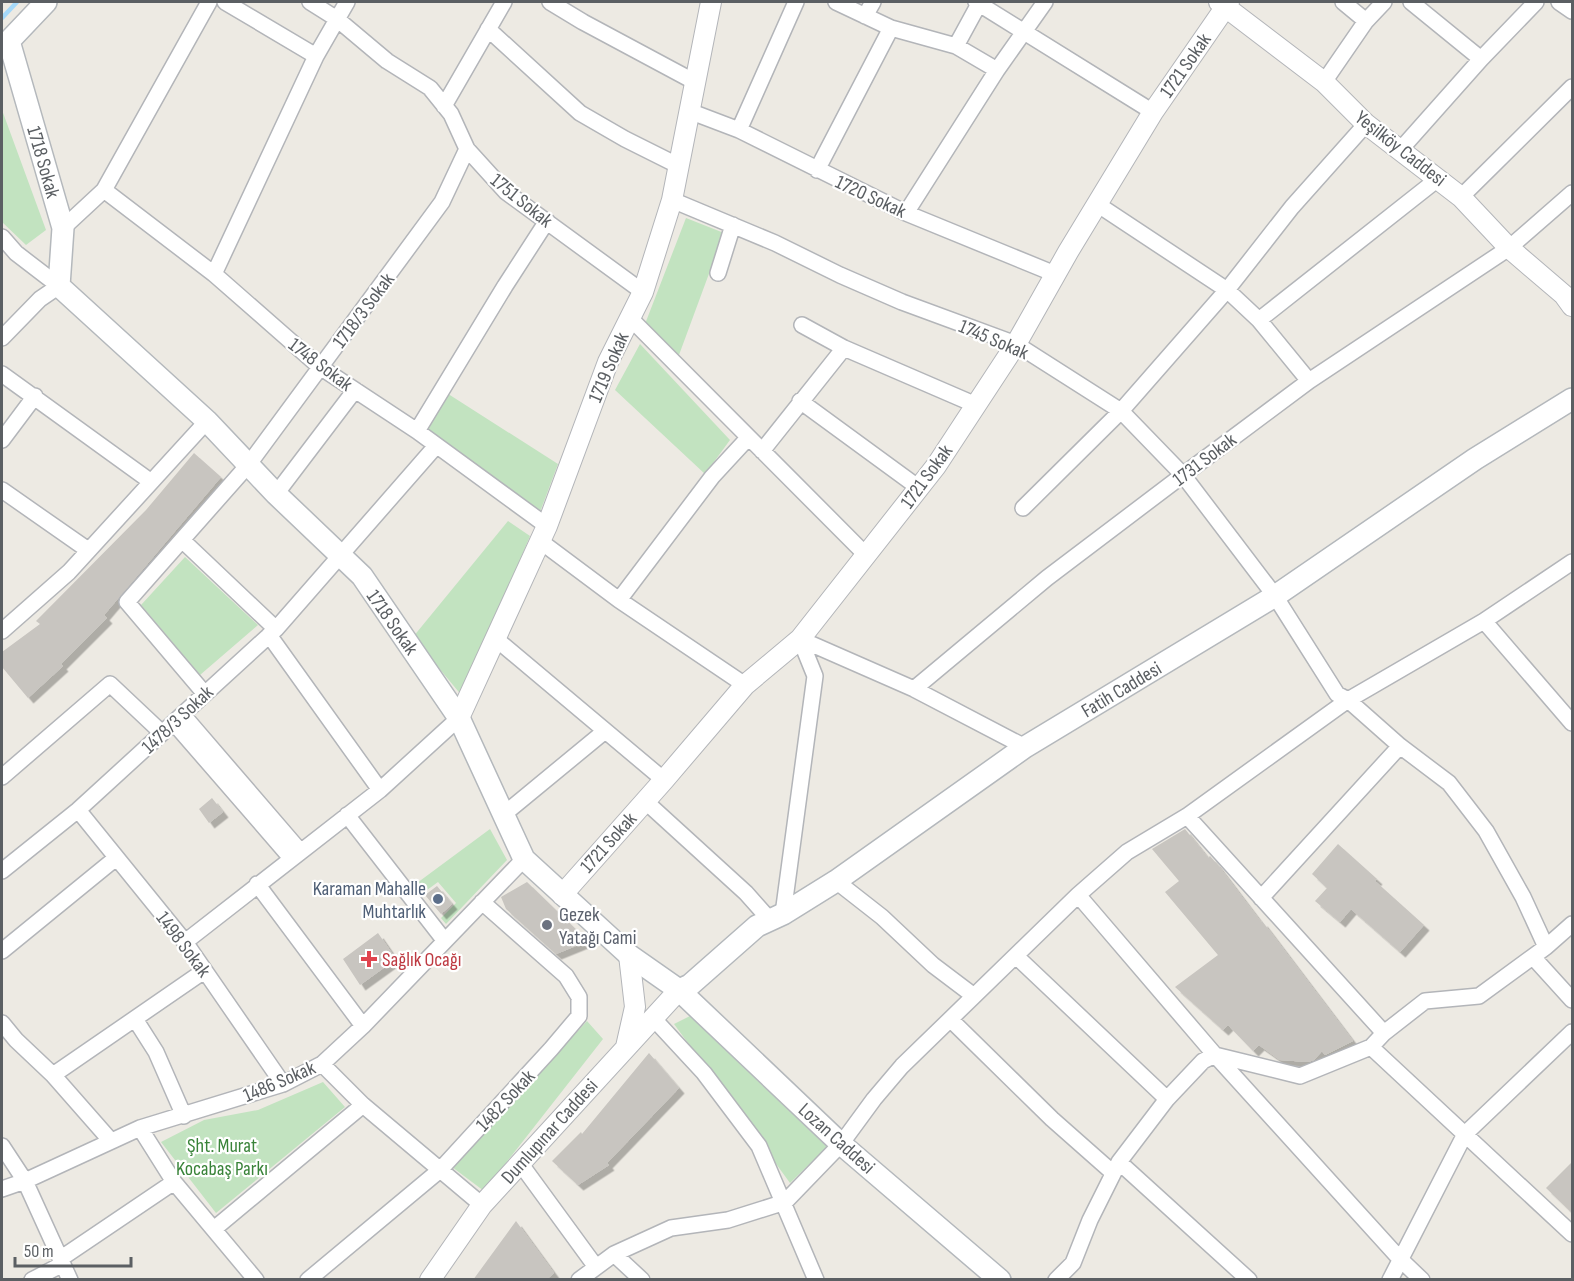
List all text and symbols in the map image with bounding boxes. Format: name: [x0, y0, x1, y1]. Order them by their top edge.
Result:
street label: 1721 Sokak: [1155, 28, 1217, 102]
street label: Yeşilköy Caddesi: [1350, 106, 1451, 192]
street label: 1718 Sokak: [21, 123, 65, 201]
street label: 1751 Sokak: [485, 168, 558, 233]
street label: 1720 Sokak: [831, 170, 910, 224]
street label: 1718/3 Sokak: [328, 268, 400, 353]
street label: 1745 Sokak: [955, 315, 1032, 365]
street label: 1719 Sokak: [583, 328, 635, 406]
street label: 1748 Sokak: [284, 333, 358, 397]
street label: 1731 Sokak: [1168, 428, 1241, 491]
street label: 1721 Sokak: [896, 440, 958, 513]
street label: 1718 Sokak: [361, 585, 423, 660]
street label: Fatih Caddesi: [1077, 657, 1166, 723]
street label: 1478/3 Sokak: [137, 680, 219, 759]
street label: 1721 Sokak: [575, 807, 642, 878]
place label: Karaman Mahalle Muhtarlık: [313, 877, 426, 924]
marker: Karaman Mahalle Muhtarlık: [431, 892, 445, 906]
place label: Gezek Yatağı Cami: [559, 903, 636, 950]
street label: 1498 Sokak: [151, 907, 216, 982]
marker: Gezek Yatağı Cami: [540, 918, 554, 932]
place label: Sağlık Ocağı: [382, 948, 462, 972]
marker: Sağlık Ocağı: [360, 950, 378, 968]
street label: 1486 Sokak: [240, 1056, 319, 1108]
street label: 1482 Sokak: [471, 1065, 541, 1137]
street label: Dumlupınar Caddesi: [496, 1074, 603, 1189]
street label: Lozan Caddesi: [793, 1098, 880, 1179]
park label: Şht. Murat Kocabaş Parkı: [176, 1134, 268, 1181]
scale bar: [15, 1230, 130, 1268]
text: 50 m: [24, 1241, 54, 1262]

